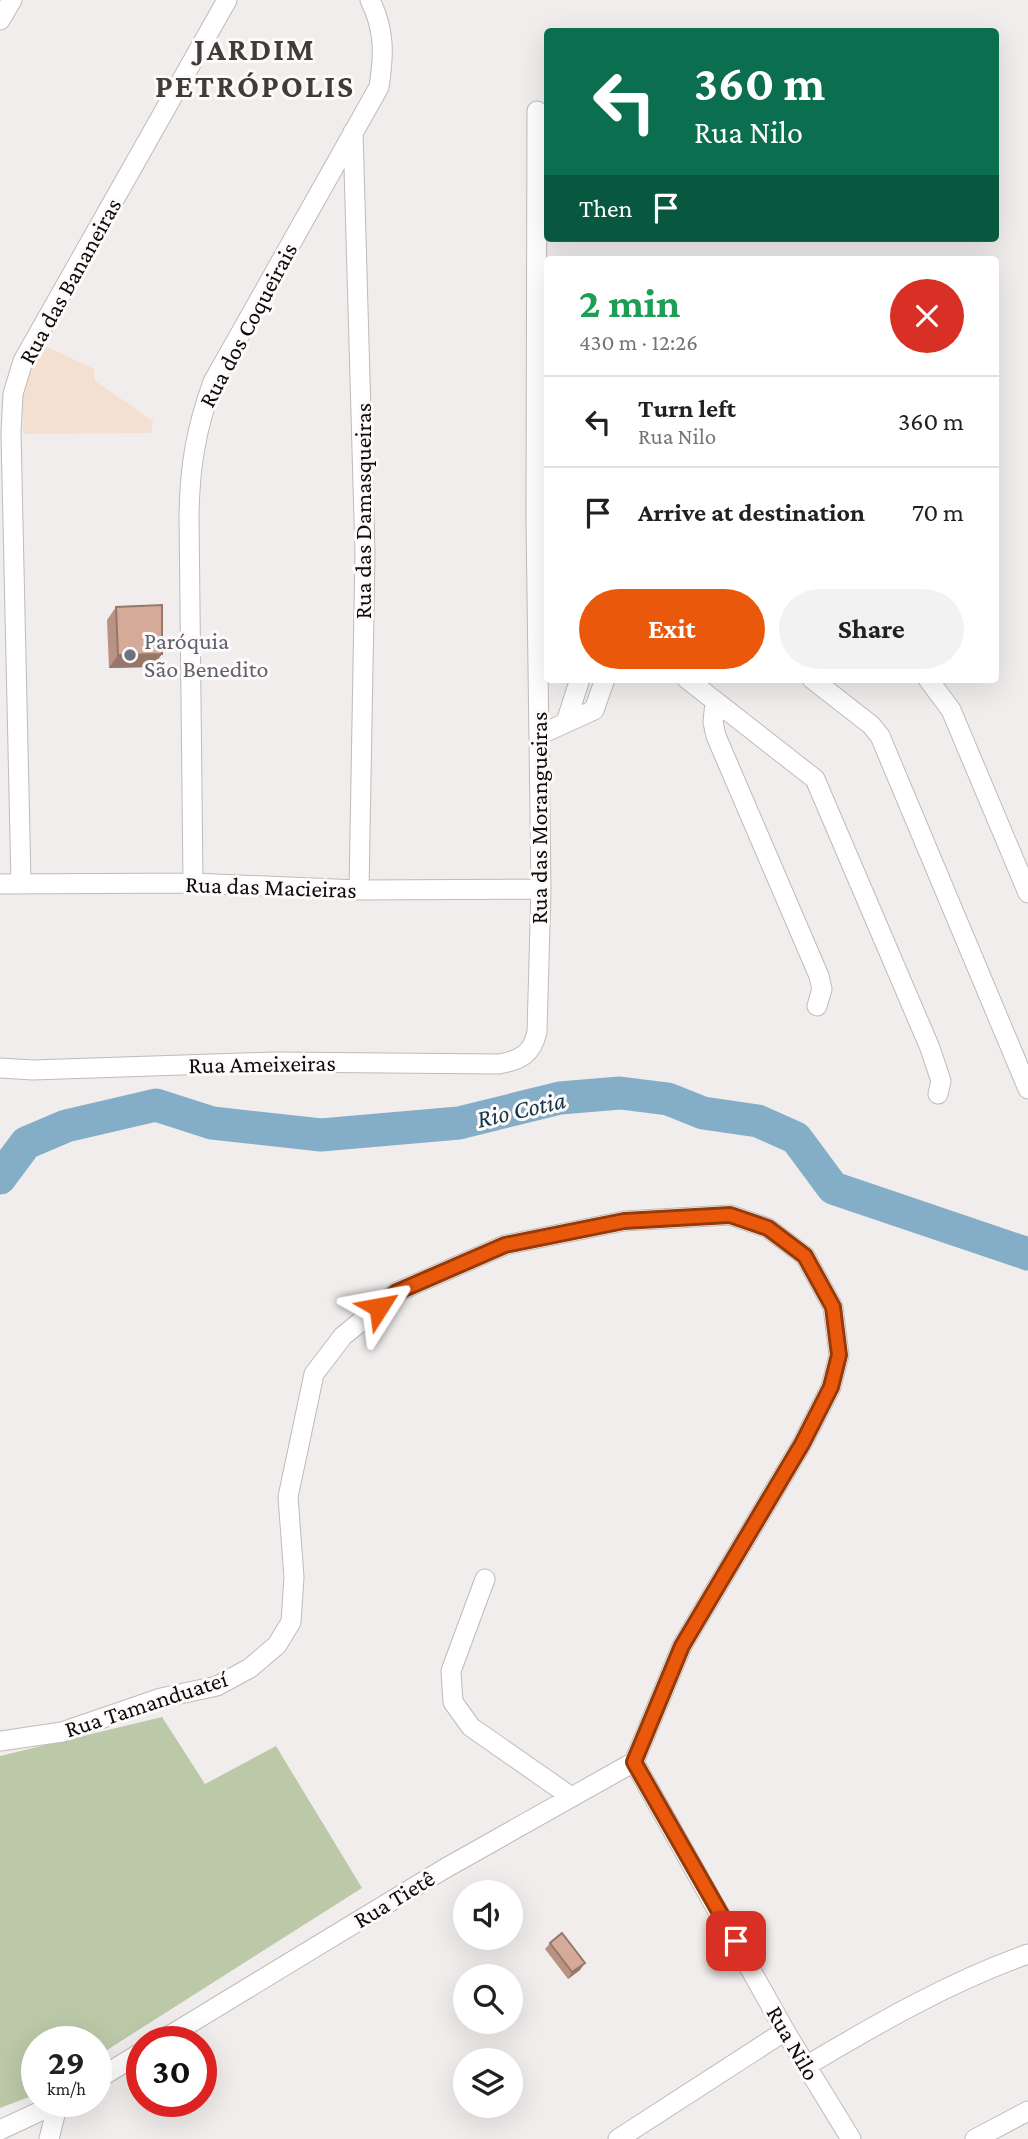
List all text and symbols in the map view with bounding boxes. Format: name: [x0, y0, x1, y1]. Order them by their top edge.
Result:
district label: JARDIM PETRÓPOLIS: [155, 31, 355, 104]
icon: left: [579, 56, 670, 147]
text: 360 m: [694, 56, 825, 111]
text: Rua Nilo: [694, 114, 803, 150]
icon: arrive: [647, 189, 685, 227]
street label: Rua das Bananeiras: [13, 193, 126, 368]
text: Then: [579, 194, 633, 223]
street label: Rua dos Coqueirais: [193, 238, 302, 412]
text: 2 min: [579, 279, 680, 326]
button: close: [890, 279, 964, 353]
text: 430 m · 12:26: [579, 329, 698, 355]
text: Turn left: [638, 394, 736, 423]
street label: Rua das Damasqueiras: [349, 403, 376, 619]
icon: left: [579, 403, 617, 441]
text: 360 m: [898, 407, 964, 436]
text: Rua Nilo: [638, 423, 716, 449]
icon: arrive: [579, 494, 617, 532]
text: Arrive at destination: [638, 498, 865, 527]
text: 70 m: [912, 498, 964, 527]
button: Exit: [579, 589, 765, 669]
button: Share: [779, 589, 964, 669]
place label: Paróquia São Benedito: [144, 627, 268, 682]
marker: Paróquia São Benedito: [122, 647, 138, 663]
street label: Rua das Morangueiras: [525, 712, 552, 924]
street label: Rua das Macieiras: [185, 870, 357, 903]
street label: Rua Ameixeiras: [188, 1049, 336, 1078]
water label: Rio Cotia: [474, 1085, 568, 1134]
position arrow: [342, 1270, 416, 1344]
street label: Rua Tamanduateí: [61, 1664, 231, 1742]
street label: Rua Tietê: [348, 1864, 439, 1933]
map controls: [453, 1880, 523, 2118]
button: sound: [453, 1880, 523, 1950]
pin: [706, 1911, 766, 1971]
icon: arrive: [717, 1922, 755, 1960]
button: search: [453, 1964, 523, 2034]
street label: Rua Nilo: [761, 2001, 826, 2085]
speed limit sign: 30: [126, 2026, 217, 2117]
text: 29: [48, 2043, 85, 2082]
button: layers: [453, 2048, 523, 2118]
text: km/h: [47, 2079, 86, 2099]

